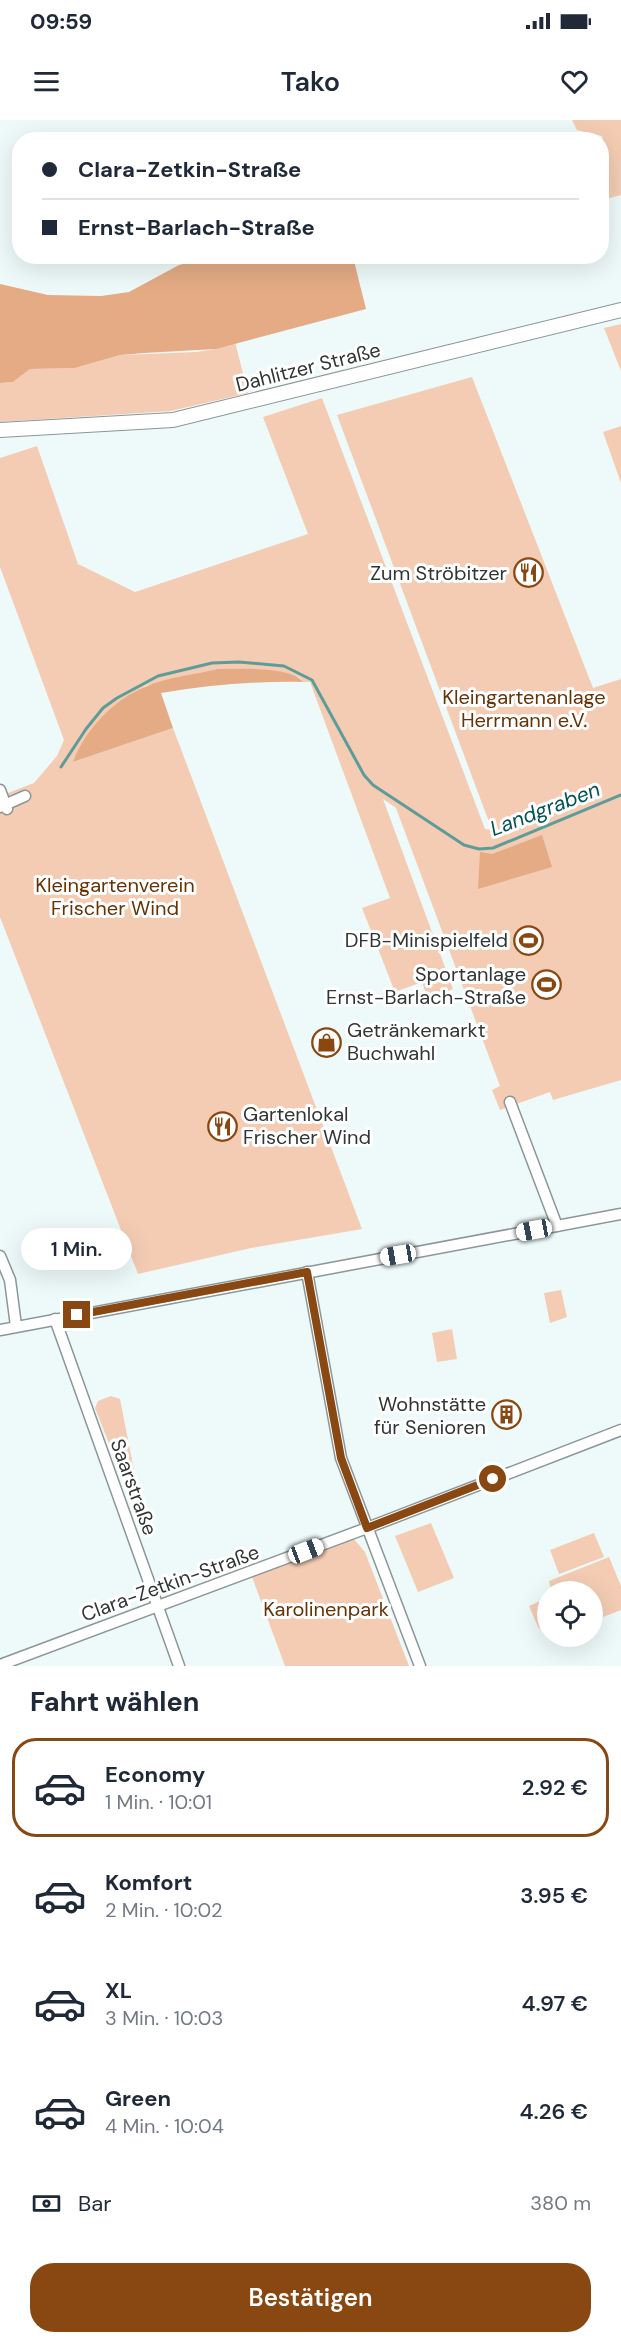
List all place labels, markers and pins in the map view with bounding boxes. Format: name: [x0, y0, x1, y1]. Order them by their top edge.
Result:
restaurant icon: Zum Ströbitzer: [512, 557, 544, 589]
place label: Zum Ströbitzer: [370, 560, 507, 586]
sports icon: DFB-Minispielfeld: [513, 924, 545, 956]
place label: DFB-Minispielfeld: [345, 927, 508, 953]
place label: Sportanlage Ernst-Barlach-Straße: [326, 961, 526, 1010]
sports icon: Sportanlage Ernst-Barlach-Straße: [531, 969, 563, 1001]
place label: Getränkemarkt Buchwahl: [347, 1017, 486, 1066]
shop icon: Getränkemarkt Buchwahl: [310, 1026, 342, 1058]
place label: Gartenlokal Frischer Wind: [243, 1101, 371, 1150]
restaurant icon: Gartenlokal Frischer Wind: [206, 1110, 238, 1142]
place label: Wohnstätte für Senioren: [374, 1391, 486, 1440]
building icon: Wohnstätte für Senioren: [491, 1399, 523, 1431]

